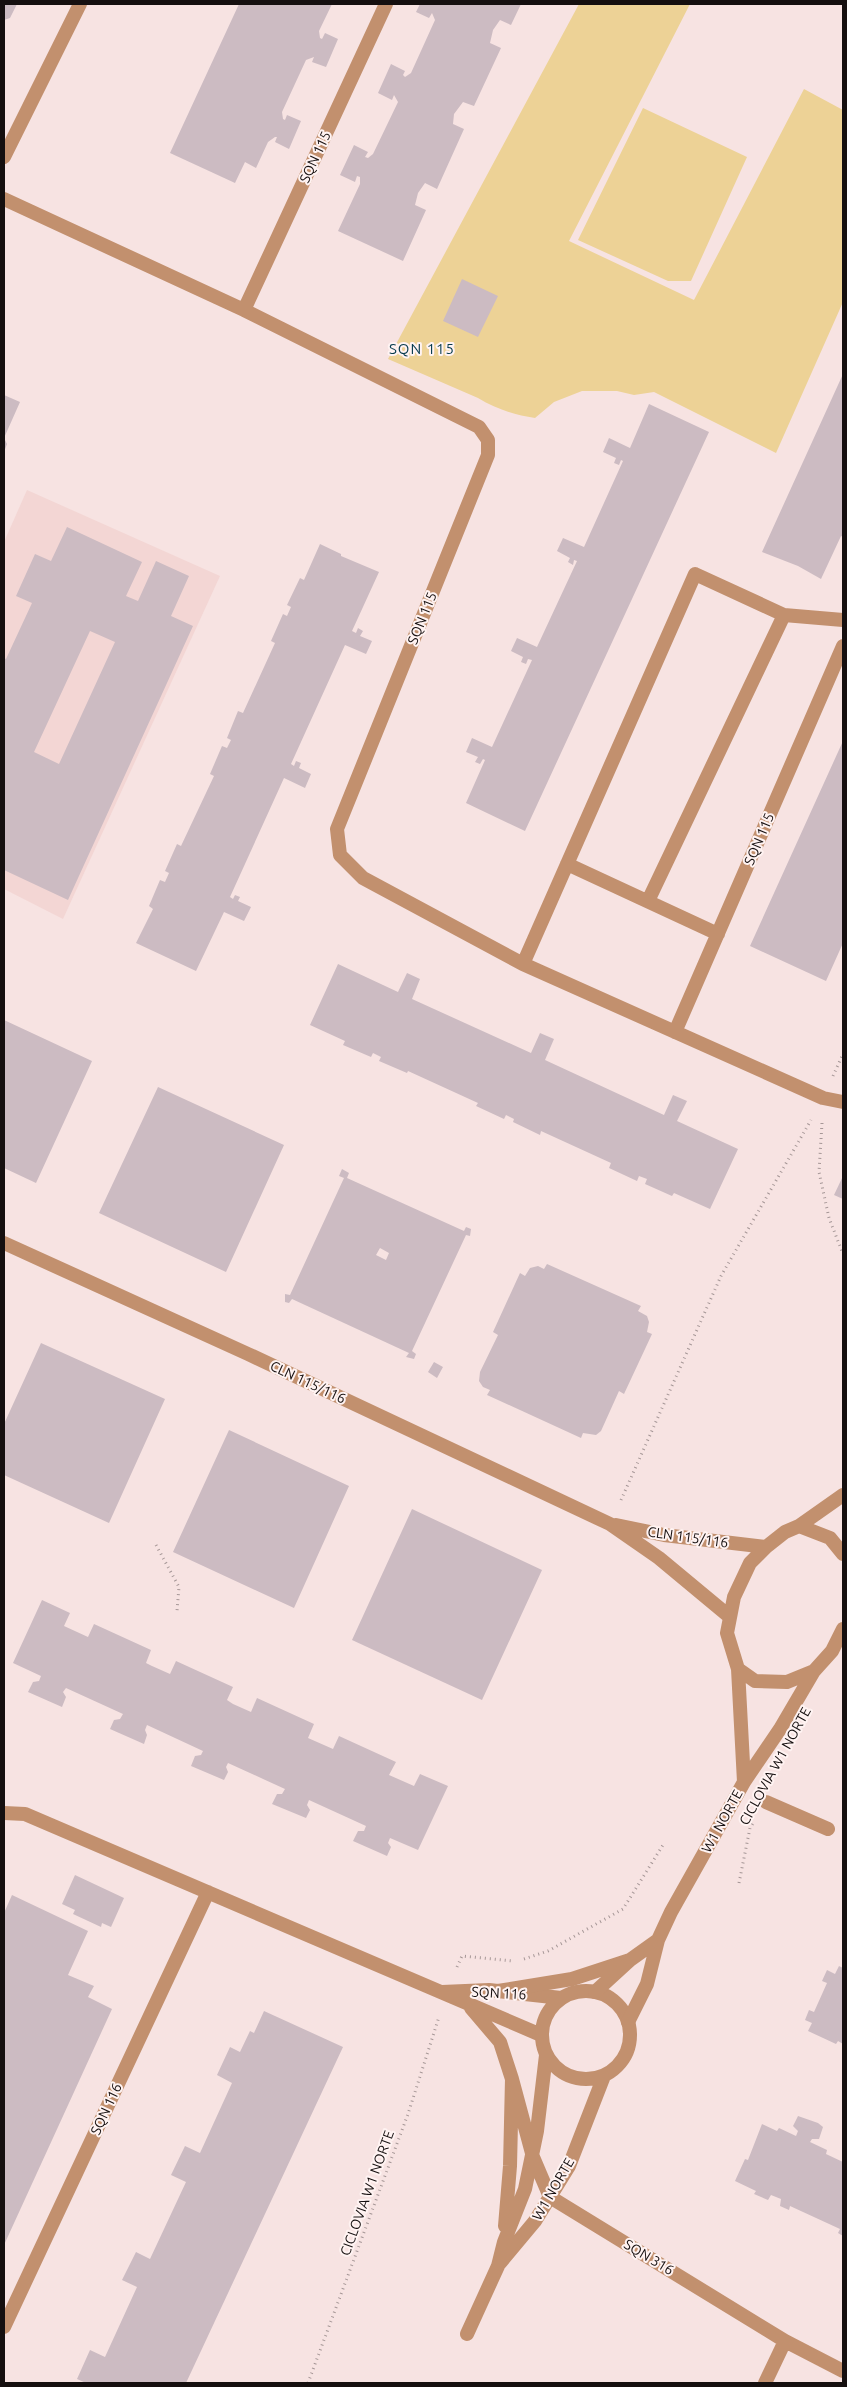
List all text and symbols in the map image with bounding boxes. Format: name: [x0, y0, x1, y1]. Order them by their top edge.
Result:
street label: SQN 115: [296, 129, 334, 185]
district label: SQN 115: [389, 340, 455, 357]
street label: SQN 115: [404, 589, 440, 647]
street label: SQN 115: [741, 811, 777, 867]
street label: CLN 115/116: [268, 1358, 348, 1406]
street label: CLN 115/116: [647, 1523, 730, 1551]
street label: CICLOVIA W1 NORTE: [736, 1704, 814, 1828]
street label: W1 NORTE: [698, 1787, 746, 1855]
street label: SQN 116: [471, 1984, 527, 2002]
street label: SQN 116: [87, 2081, 125, 2137]
street label: CICLOVIA W1 NORTE: [337, 2128, 397, 2258]
street label: W1 NORTE: [529, 2155, 577, 2223]
street label: SQN 316: [621, 2236, 677, 2278]

